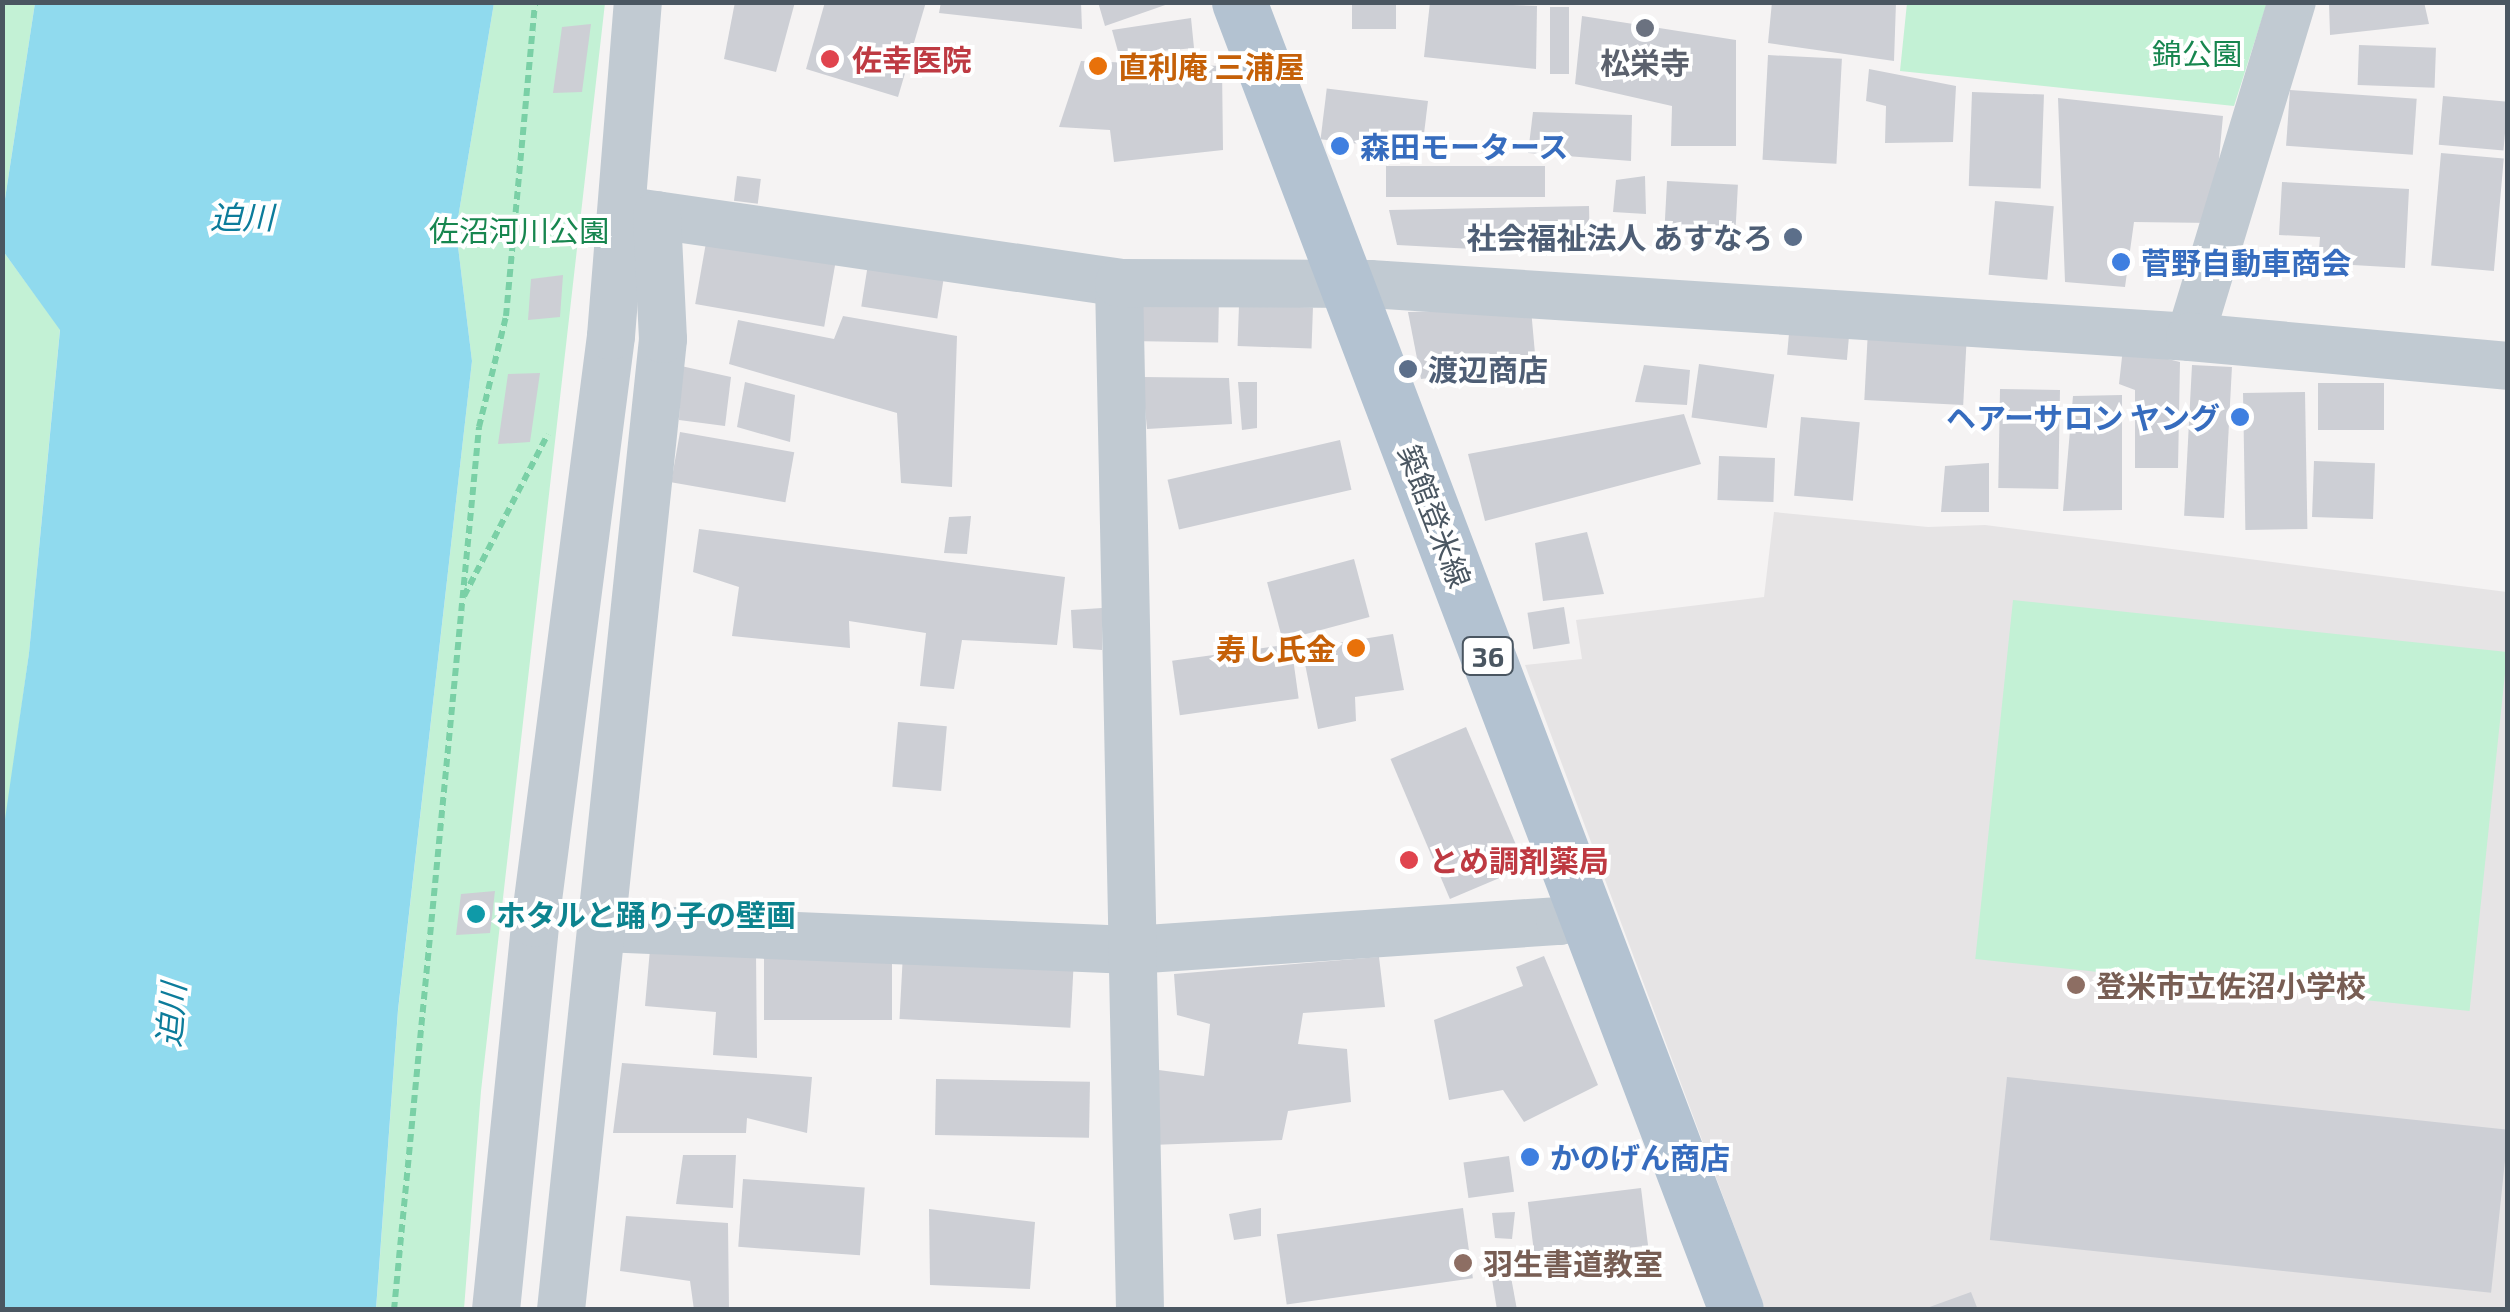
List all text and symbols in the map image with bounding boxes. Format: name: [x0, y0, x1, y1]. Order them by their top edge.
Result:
marker: 松栄寺: [1634, 17, 1656, 39]
park label: 錦公園: [2152, 35, 2242, 71]
place label: 佐幸医院: [852, 41, 972, 77]
place label: 松栄寺: [1600, 44, 1690, 80]
marker: 佐幸医院: [817, 46, 843, 72]
place label: 直利庵 三浦屋: [1118, 48, 1304, 84]
marker: 直利庵 三浦屋: [1087, 55, 1109, 77]
place label: 森田モータース: [1360, 128, 1570, 164]
marker: 森田モータース: [1329, 135, 1351, 157]
water label: 迫川: [210, 197, 274, 235]
park label: 佐沼河川公園: [429, 212, 609, 248]
place label: 社会福祉法人 あすなろ: [1467, 219, 1773, 255]
marker: 社会福祉法人 あすなろ: [1782, 226, 1804, 248]
place label: 菅野自動車商会: [2141, 244, 2351, 280]
marker: 菅野自動車商会: [2110, 251, 2132, 273]
place label: 渡辺商店: [1428, 351, 1548, 387]
marker: 渡辺商店: [1397, 358, 1419, 380]
place label: ヘアーサロン ヤング: [1945, 399, 2220, 435]
marker: ヘアーサロン ヤング: [2229, 406, 2251, 428]
street label: 築館登米線: [1391, 440, 1479, 592]
place label: 寿し氏金: [1216, 630, 1336, 666]
road number: 36: [1460, 633, 1516, 679]
marker: 寿し氏金: [1345, 637, 1367, 659]
place label: とめ調剤薬局: [1429, 842, 1609, 878]
marker: とめ調剤薬局: [1398, 849, 1420, 871]
place label: ホタルと踊り子の壁画: [496, 896, 796, 932]
marker: ホタルと踊り子の壁画: [465, 903, 487, 925]
place label: 登米市立佐沼小学校: [2096, 967, 2366, 1003]
marker: 登米市立佐沼小学校: [2065, 974, 2087, 996]
water label: 迫川: [148, 981, 192, 1049]
place label: かのげん商店: [1550, 1139, 1730, 1175]
marker: かのげん商店: [1519, 1146, 1541, 1168]
place label: 羽生書道教室: [1483, 1245, 1663, 1281]
marker: 羽生書道教室: [1452, 1252, 1474, 1274]

